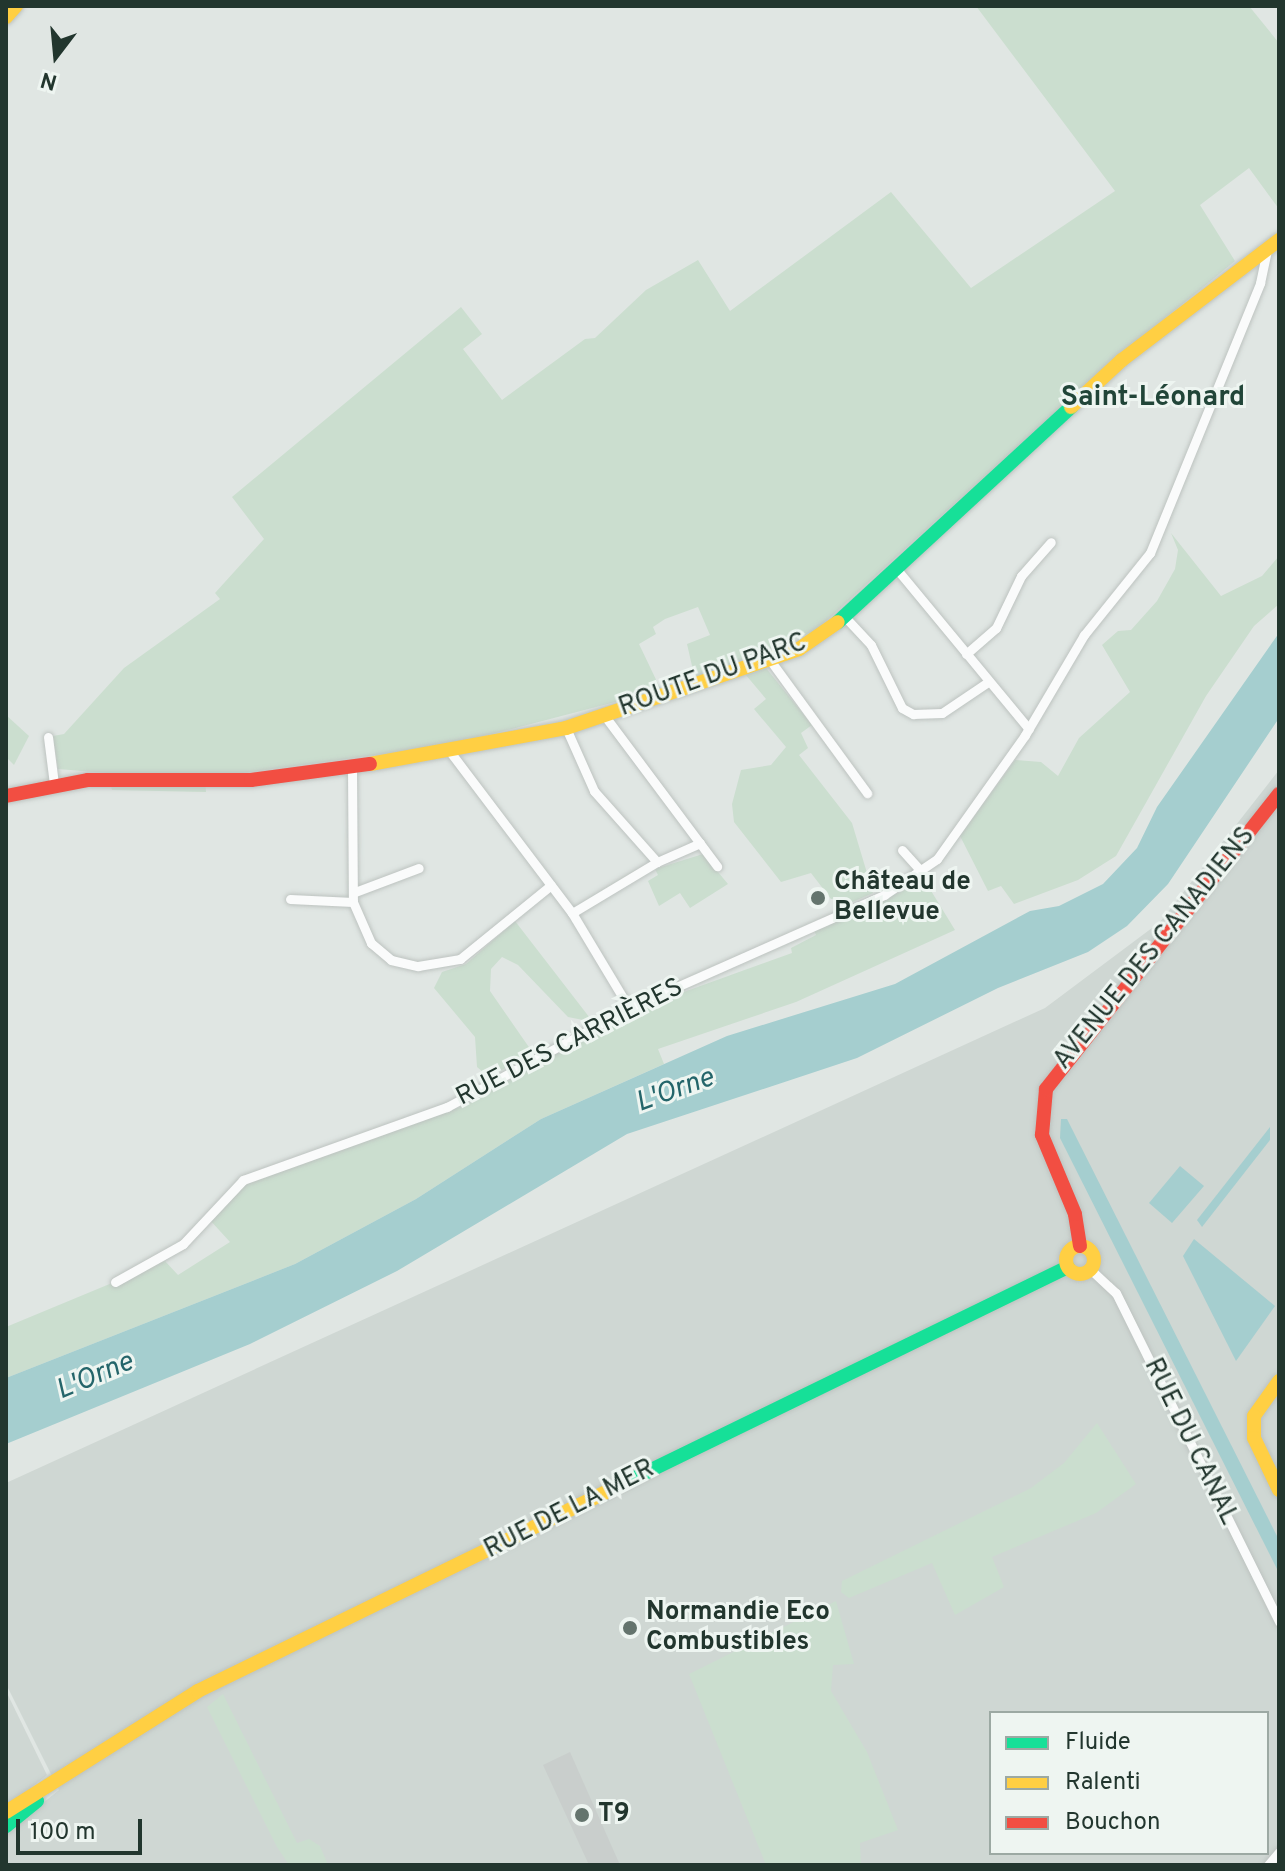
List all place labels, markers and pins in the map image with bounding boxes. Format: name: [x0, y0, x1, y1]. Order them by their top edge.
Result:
place label: Château de Bellevue: [834, 867, 971, 928]
marker: Château de Bellevue: [809, 889, 827, 907]
place label: Normandie Eco Combustibles: [646, 1597, 830, 1658]
marker: Normandie Eco Combustibles: [621, 1619, 639, 1637]
place label: T9: [598, 1799, 630, 1831]
marker: T9: [573, 1806, 591, 1824]

